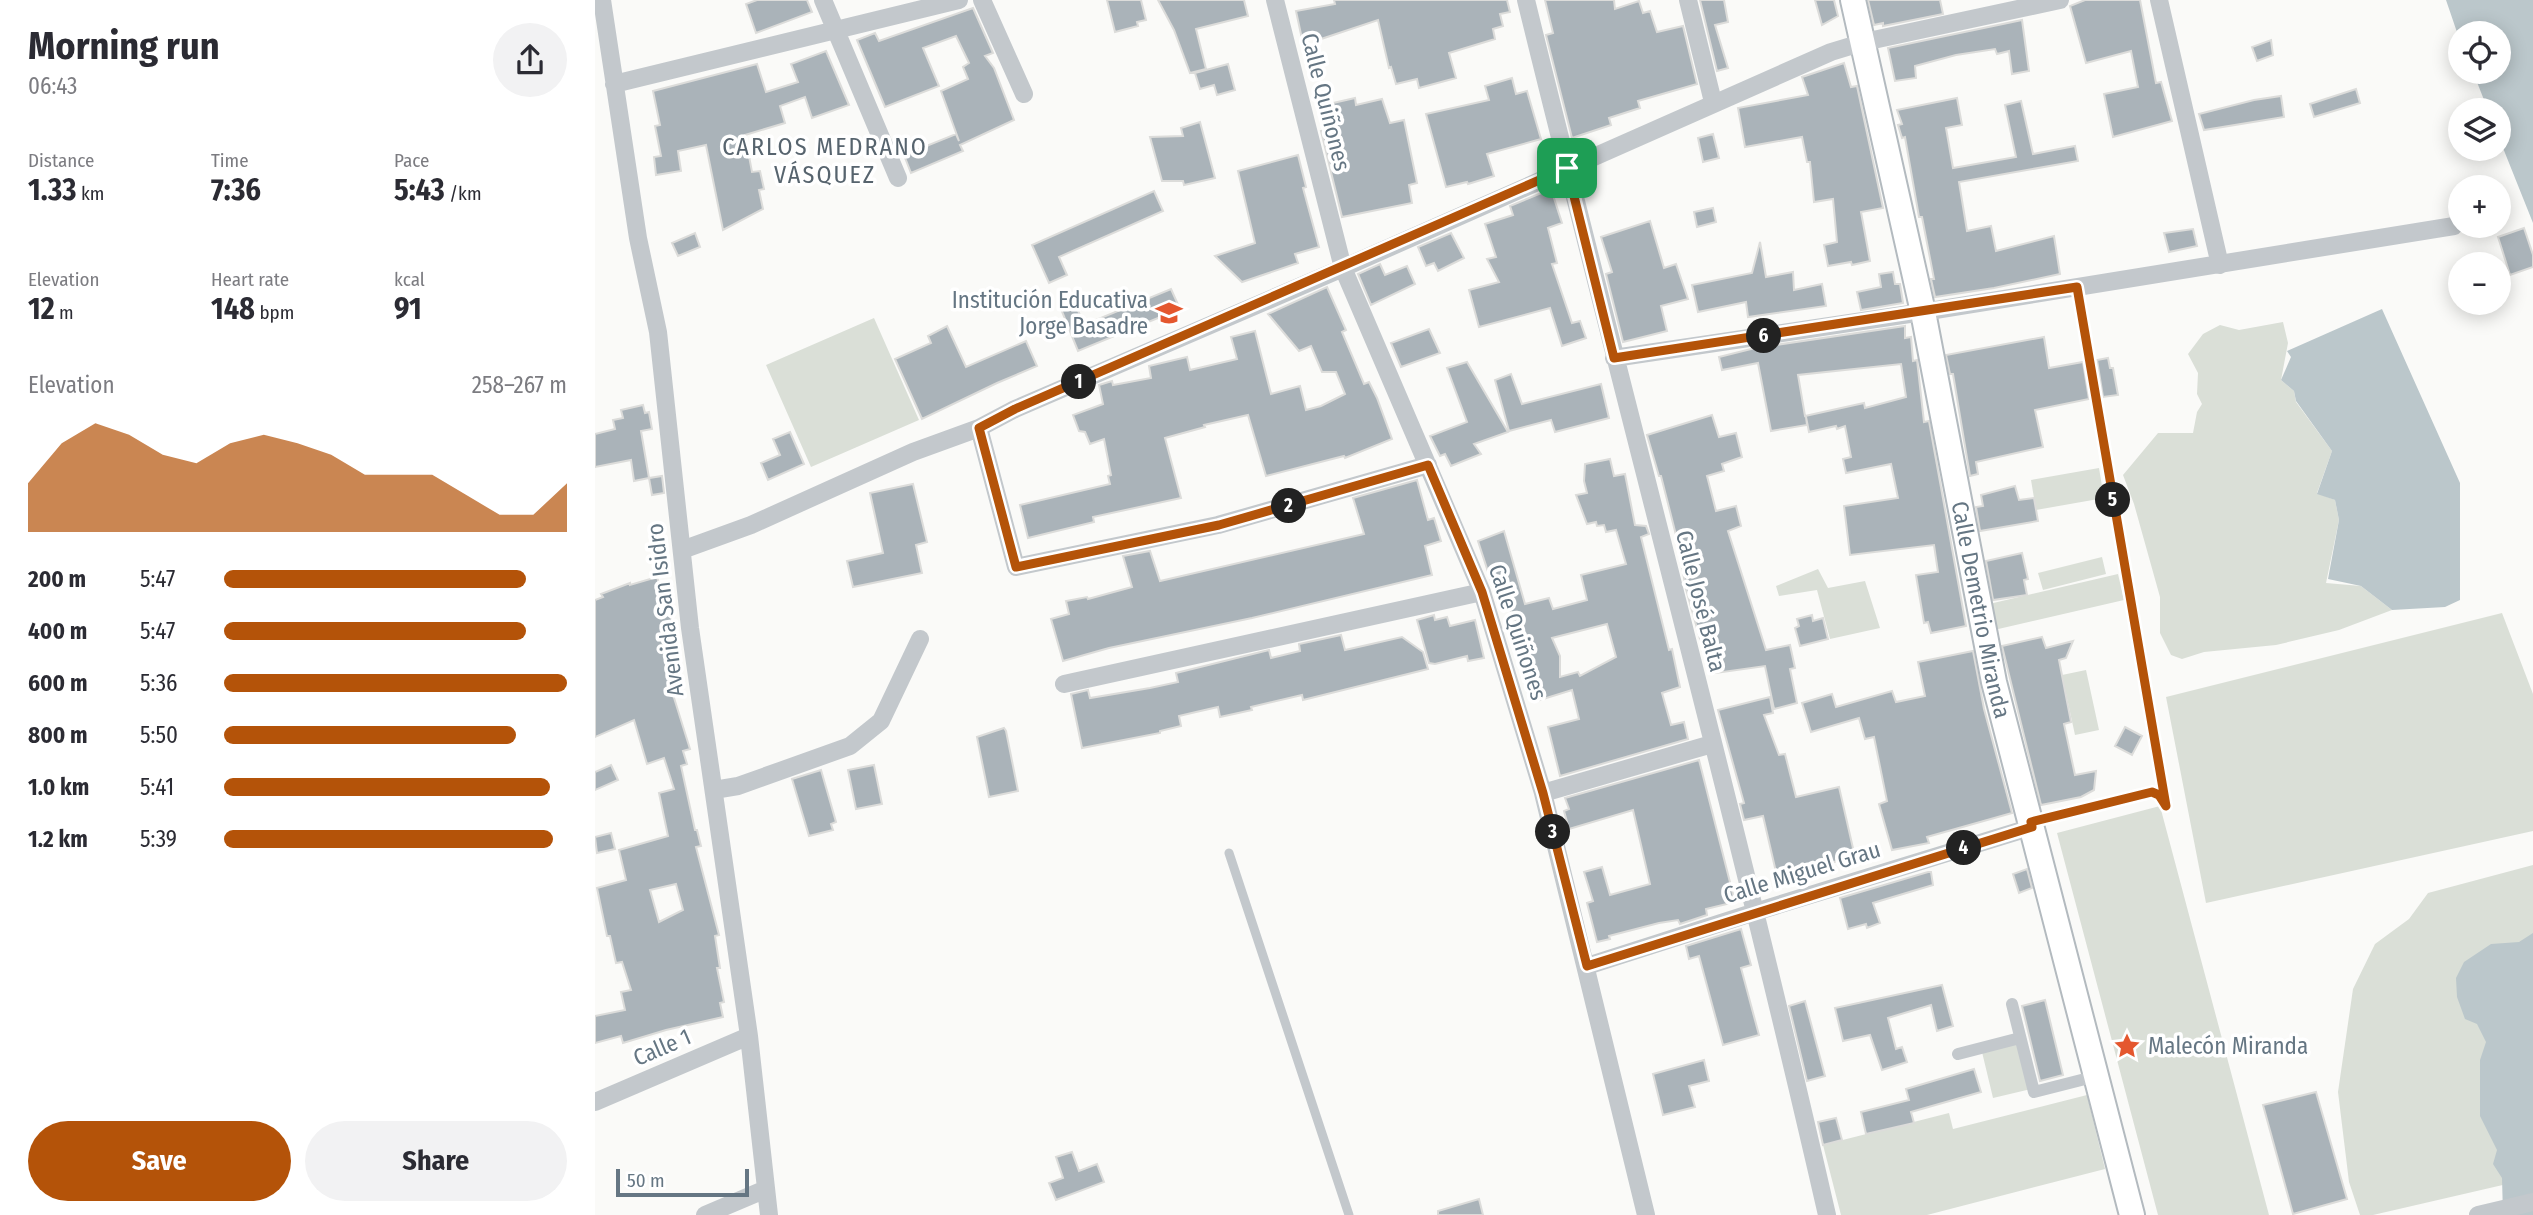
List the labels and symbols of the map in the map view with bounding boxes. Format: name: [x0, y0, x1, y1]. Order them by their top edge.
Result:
street label: Calle Quiñones: [1295, 30, 1357, 174]
district label: CARLOS MEDRANO VÁSQUEZ: [722, 133, 928, 189]
pin: [1537, 138, 1597, 198]
place label: Institución Educativa Jorge Basadre: [952, 286, 1148, 340]
school or university icon: Institución Educativa Jorge Basadre: [1154, 298, 1184, 328]
pin: 6: [1747, 318, 1781, 354]
pin: 1: [1061, 364, 1097, 400]
pin: 5: [2095, 482, 2131, 518]
pin: 2: [1271, 489, 1307, 524]
street label: Calle Demetrio Miranda: [1946, 499, 2017, 721]
street label: Avenida San Isidro: [640, 522, 690, 698]
street label: Calle José Balta: [1670, 527, 1732, 675]
street label: Calle Quiñones: [1483, 561, 1553, 704]
pin: 3: [1535, 814, 1571, 850]
pin: 4: [1947, 830, 1981, 866]
street label: Calle Miguel Grau: [1720, 835, 1884, 909]
street label: Calle 1: [629, 1022, 695, 1072]
place icon: Malecón Miranda: [2112, 1031, 2142, 1061]
place label: Malecón Miranda: [2148, 1032, 2308, 1060]
scale bar: [616, 1166, 749, 1198]

